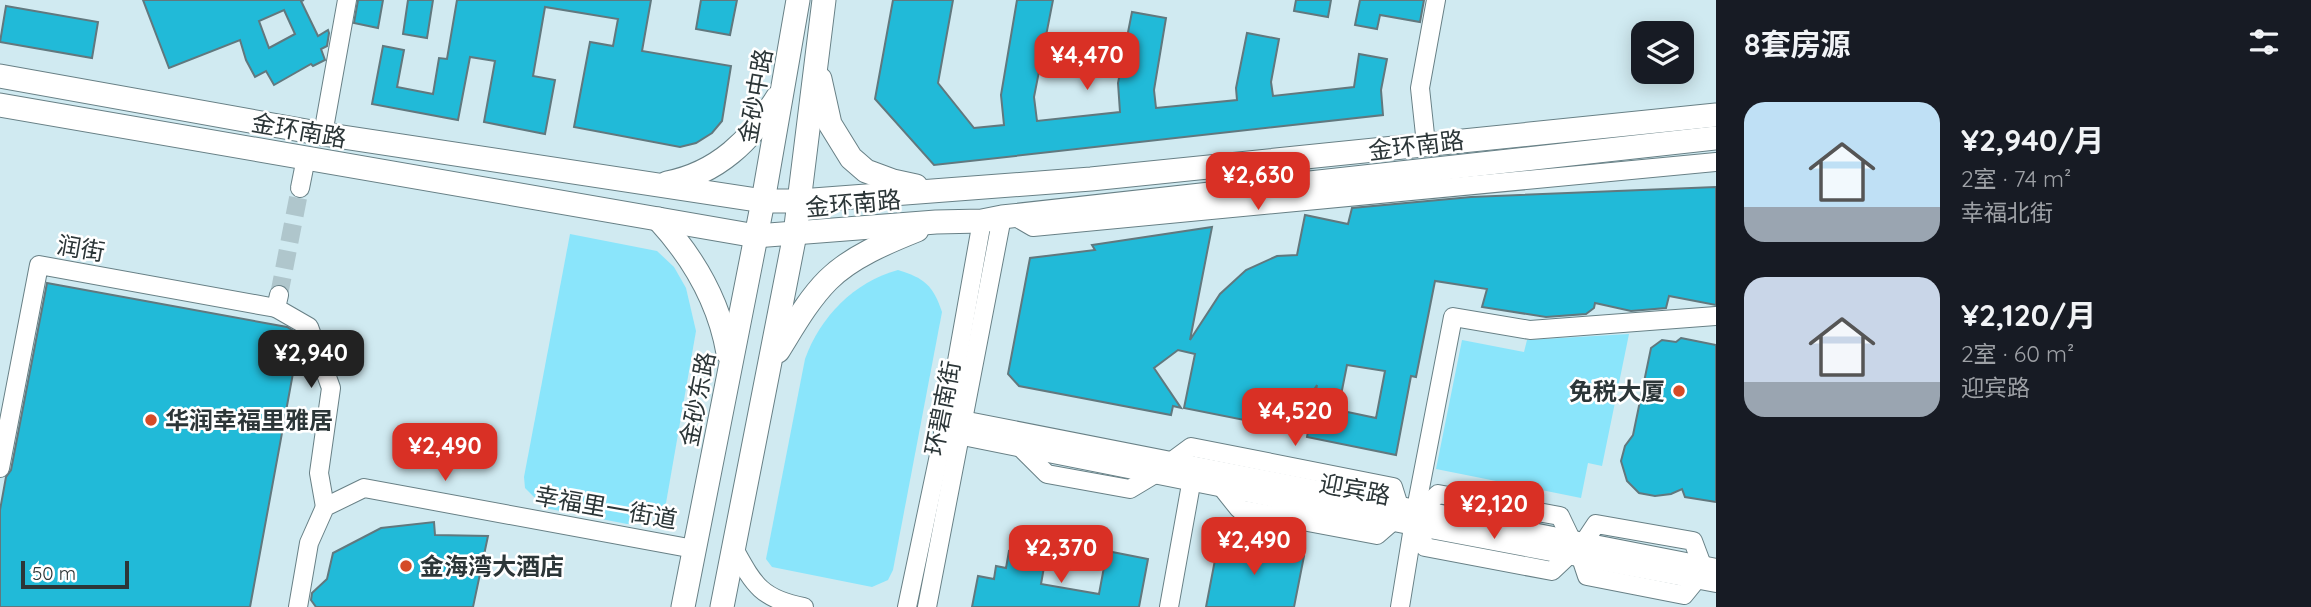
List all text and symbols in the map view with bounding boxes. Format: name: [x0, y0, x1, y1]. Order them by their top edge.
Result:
map controls: [1631, 21, 1694, 84]
button: layers: [1631, 21, 1694, 84]
icon: filters: [2245, 23, 2283, 61]
text: 8套房源: [1744, 25, 1850, 63]
pin: ¥4,470: [1030, 32, 1144, 92]
text: ¥4,470: [1050, 40, 1124, 69]
street label: 金砂中路: [732, 46, 778, 146]
street label: 金环南路: [249, 107, 349, 153]
text: ¥2,940/月: [1961, 121, 2104, 159]
street label: 金环南路: [1367, 124, 1465, 166]
icon: home: [1800, 130, 1884, 214]
pin: ¥2,630: [1201, 152, 1315, 212]
text: ¥2,630: [1222, 160, 1294, 189]
text: 2室 · 74 m²: [1961, 164, 2071, 193]
street label: 金环南路: [804, 184, 902, 222]
text: 幸福北街: [1961, 198, 2053, 227]
street label: 润街: [55, 229, 107, 267]
text: ¥2,120/月: [1961, 296, 2096, 334]
icon: home: [1800, 305, 1884, 389]
pin: ¥2,940: [254, 330, 368, 390]
text: ¥2,940: [274, 338, 348, 367]
text: 2室 · 60 m²: [1961, 339, 2074, 368]
street label: 金砂东路: [673, 349, 721, 449]
street label: 环碧南街: [918, 358, 966, 458]
text: 迎宾路: [1961, 373, 2030, 402]
place label: 免税大厦: [1569, 376, 1665, 406]
marker: 免税大厦: [1671, 383, 1687, 399]
pin: ¥4,520: [1238, 388, 1352, 448]
text: ¥4,520: [1258, 396, 1332, 425]
place label: 华润幸福里雅居: [165, 405, 333, 435]
marker: 华润幸福里雅居: [143, 412, 159, 428]
pin: ¥2,490: [388, 424, 502, 483]
text: ¥2,490: [408, 431, 482, 460]
street label: 迎宾路: [1317, 467, 1393, 511]
street label: 幸福里一街道: [532, 480, 680, 534]
pin: ¥2,120: [1437, 482, 1551, 541]
text: ¥2,120: [1460, 489, 1528, 518]
pin: ¥2,490: [1197, 518, 1311, 577]
text: ¥2,490: [1217, 525, 1291, 554]
pin: ¥2,370: [1004, 526, 1118, 585]
text: ¥2,370: [1025, 533, 1097, 562]
place label: 金海湾大酒店: [420, 551, 564, 581]
scale bar: [21, 558, 130, 590]
marker: 金海湾大酒店: [398, 558, 414, 574]
text: 50 m: [32, 561, 76, 585]

